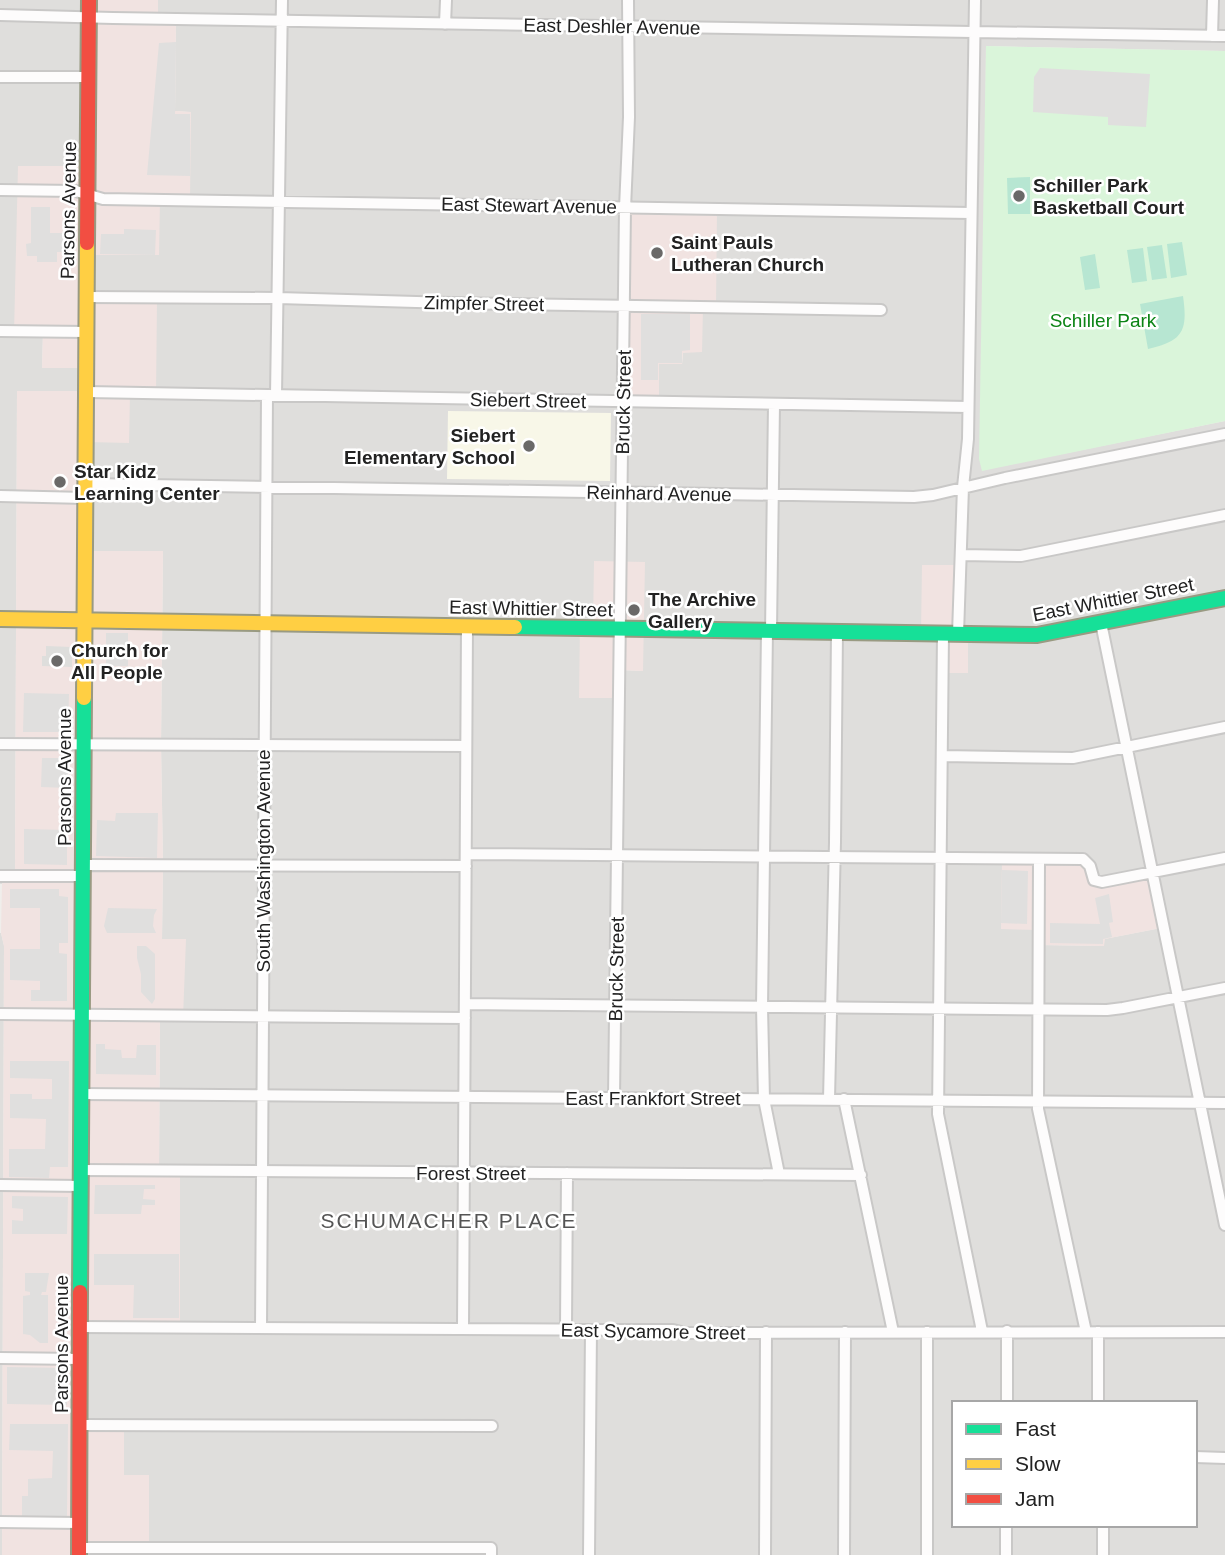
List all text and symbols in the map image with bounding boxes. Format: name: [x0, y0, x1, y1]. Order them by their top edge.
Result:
street label: East Deshler Avenue: [523, 14, 701, 39]
street label: Parsons Avenue: [57, 141, 80, 279]
place label: Schiller Park Basketball Court: [1033, 175, 1185, 218]
marker: Schiller Park Basketball Court: [1011, 188, 1027, 204]
street label: East Stewart Avenue: [441, 193, 617, 218]
place label: Saint Pauls Lutheran Church: [671, 232, 824, 275]
marker: Saint Pauls Lutheran Church: [649, 245, 665, 261]
street label: Zimpfer Street: [424, 292, 545, 315]
park label: Schiller Park: [1050, 310, 1157, 331]
street label: Bruck Street: [612, 349, 635, 454]
street label: Siebert Street: [470, 389, 587, 412]
place label: Siebert Elementary School: [344, 425, 516, 468]
marker: Siebert Elementary School: [521, 438, 537, 454]
place label: Star Kidz Learning Center: [74, 461, 220, 504]
marker: Star Kidz Learning Center: [52, 474, 68, 490]
street label: Reinhard Avenue: [586, 482, 732, 505]
street label: East Whittier Street: [1031, 573, 1196, 625]
place label: The Archive Gallery: [648, 589, 756, 632]
street label: East Whittier Street: [449, 597, 614, 620]
marker: The Archive Gallery: [626, 602, 642, 618]
place label: Church for All People: [71, 640, 169, 683]
marker: Church for All People: [49, 653, 65, 669]
street label: Parsons Avenue: [54, 708, 75, 846]
street label: South Washington Avenue: [253, 750, 274, 972]
street label: Bruck Street: [605, 916, 628, 1021]
street label: East Frankfort Street: [565, 1088, 741, 1109]
street label: Forest Street: [416, 1163, 527, 1184]
district label: SCHUMACHER PLACE: [320, 1209, 578, 1232]
street label: Parsons Avenue: [51, 1275, 72, 1413]
street label: East Sycamore Street: [560, 1319, 746, 1344]
legend: [952, 1401, 1197, 1527]
text: Fast: [1015, 1417, 1056, 1440]
text: Slow: [1015, 1452, 1061, 1475]
text: Jam: [1015, 1487, 1055, 1510]

